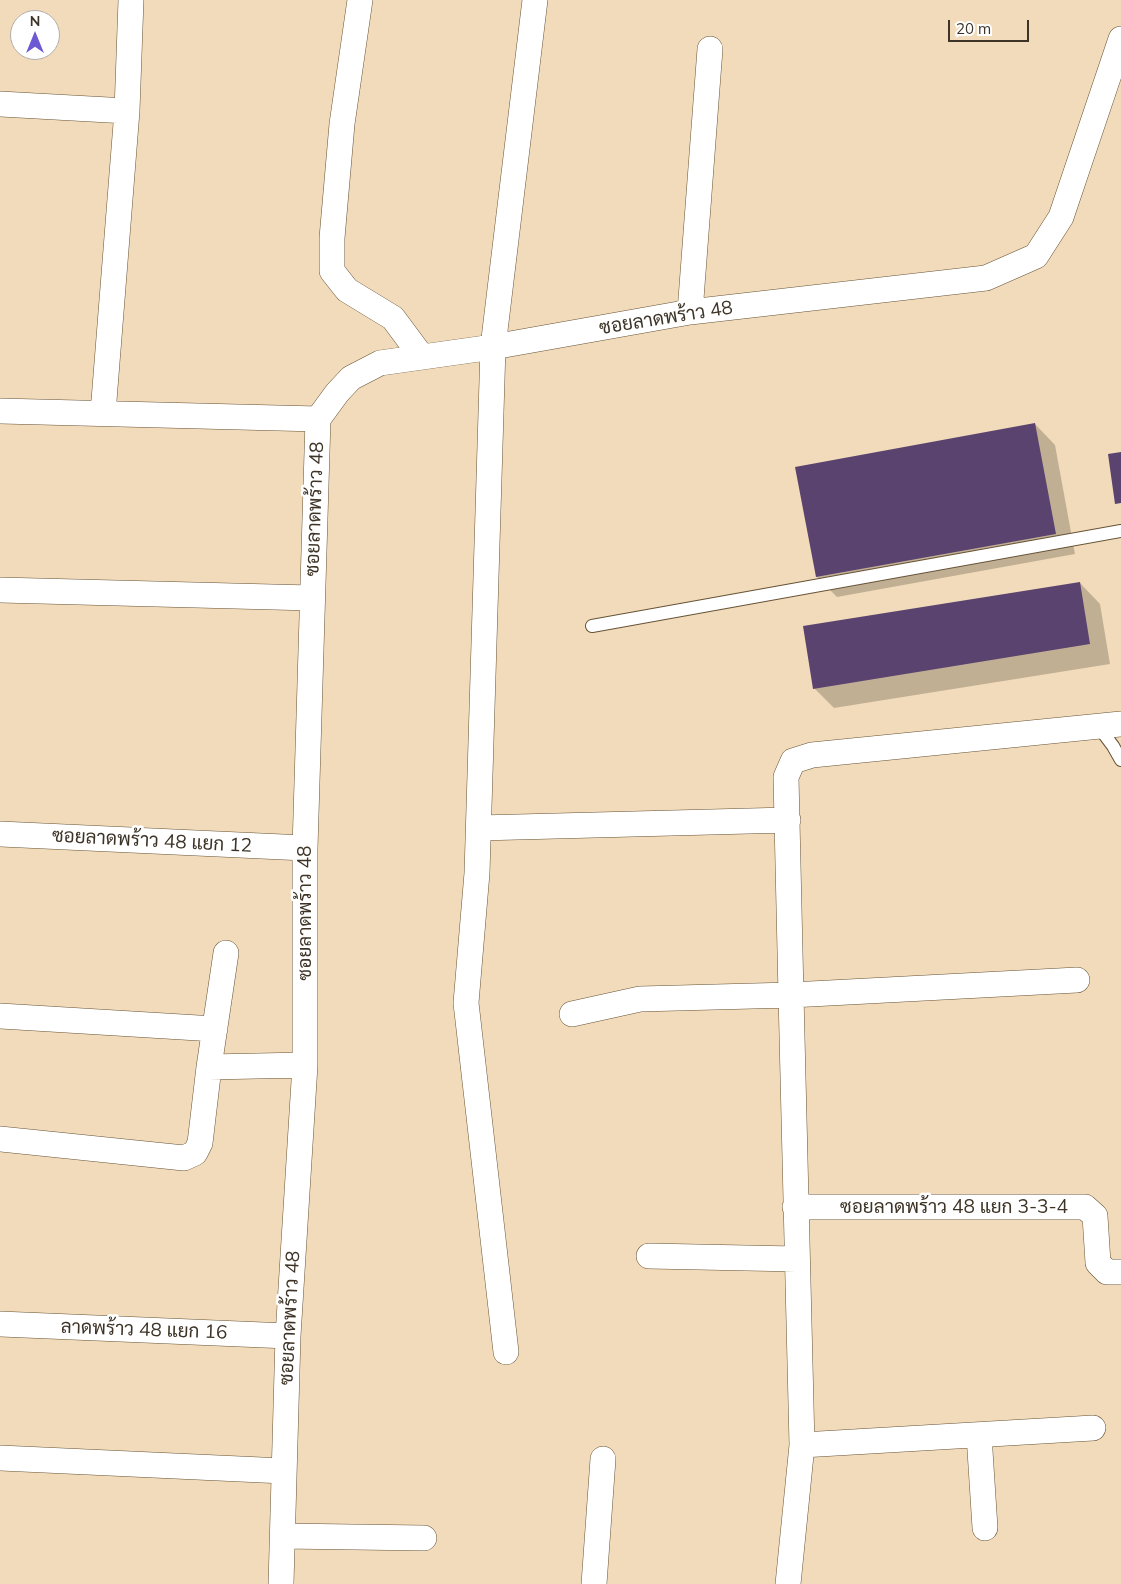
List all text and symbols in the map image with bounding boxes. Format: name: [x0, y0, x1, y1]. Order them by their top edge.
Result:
north arrow: [10, 10, 60, 60]
scale bar: [951, 10, 1032, 42]
text: N: [30, 12, 40, 30]
text: 20 m: [956, 19, 991, 38]
street label: ซอยลาดพร้าว 48: [598, 296, 734, 340]
street label: ซอยลาดพร้าว 48: [301, 441, 329, 577]
street label: ซอยลาดพร้าว 48 แยก 12: [51, 824, 253, 858]
street label: ซอยลาดพร้าว 48: [294, 846, 316, 980]
street label: ซอยลาดพร้าว 48 แยก 3-3-4: [840, 1196, 1068, 1218]
street label: ซอยลาดพร้าว 48: [275, 1250, 305, 1386]
street label: ลาดพร้าว 48 แยก 16: [60, 1316, 228, 1344]

